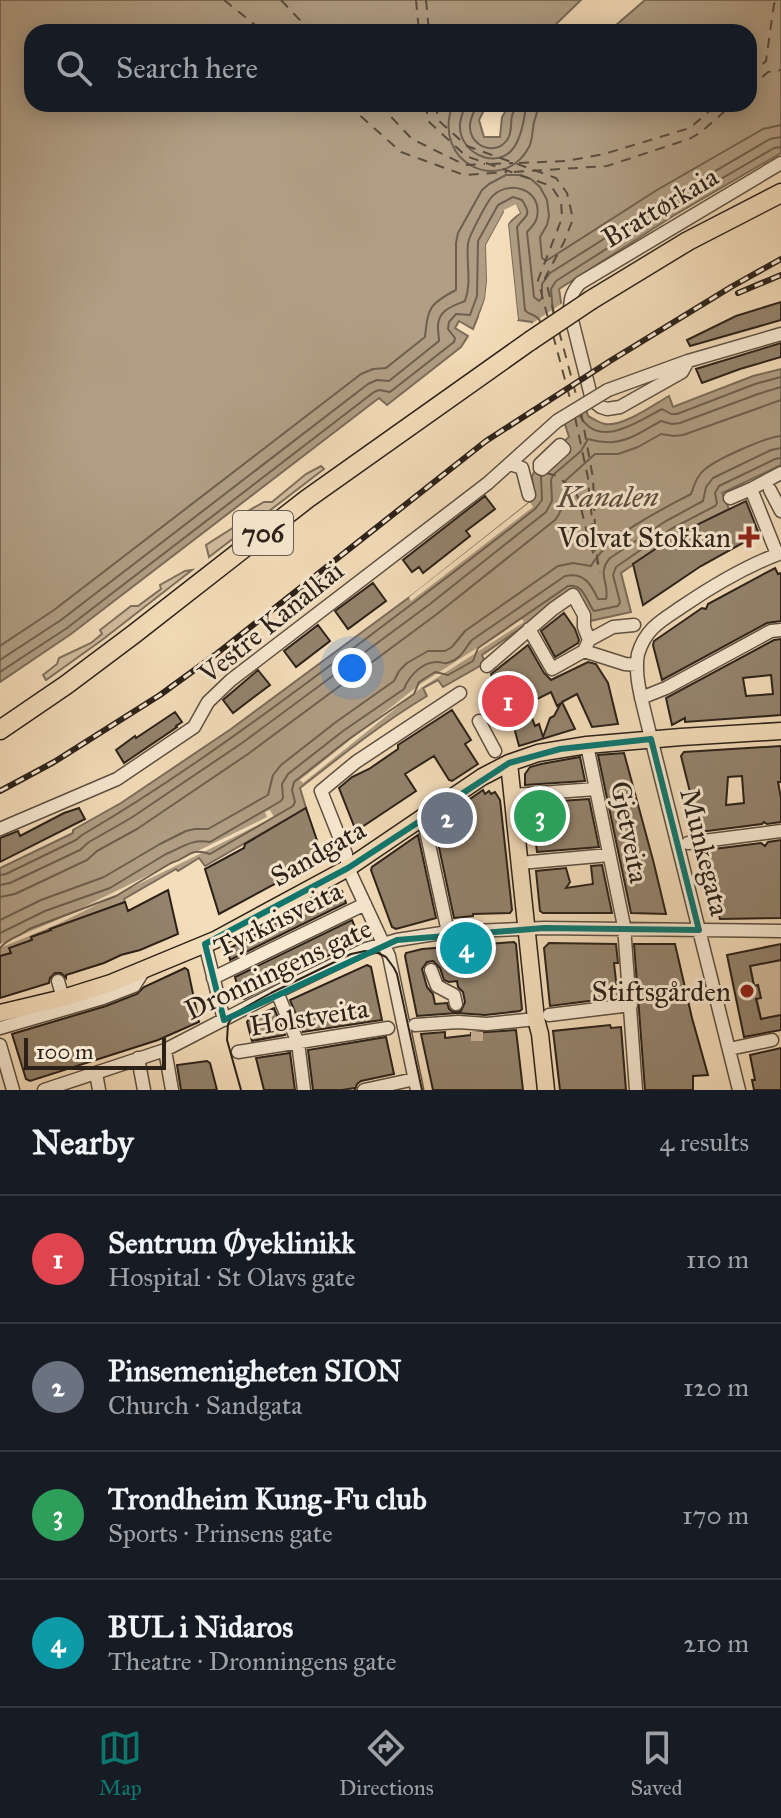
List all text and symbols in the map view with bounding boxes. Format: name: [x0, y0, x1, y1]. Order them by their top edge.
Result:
search box: [24, 24, 757, 112]
icon: search: [52, 46, 96, 90]
text: Search here: [116, 50, 258, 86]
street label: Brattørkaia: [596, 159, 725, 255]
water label: Kanalen: [555, 479, 659, 515]
road number: 706: [233, 511, 293, 555]
place label: Volvat Stokkan: [557, 520, 731, 555]
marker: Volvat Stokkan: [738, 526, 760, 548]
street label: Vestre Kanalkai: [191, 553, 351, 692]
your location: [332, 648, 372, 688]
pin: 1: [482, 671, 534, 731]
street label: Gjetveita: [603, 778, 657, 886]
street label: Munkegata: [672, 785, 738, 919]
pin: 3: [514, 786, 566, 846]
pin: 2: [421, 788, 473, 848]
street label: Sandgata: [264, 812, 372, 894]
street label: Tyrkrisveita: [208, 873, 348, 965]
street label: Dronningens gate: [179, 910, 377, 1028]
pin: 4: [440, 918, 492, 978]
place label: Stiftsgården: [592, 974, 731, 1009]
marker: Stiftsgården: [738, 982, 756, 1000]
street label: Holstveita: [247, 990, 371, 1044]
scale bar: [24, 1034, 166, 1070]
text: 100 m: [36, 1038, 93, 1065]
text: Nearby: [32, 1122, 134, 1163]
text: 4 results: [660, 1126, 749, 1158]
text: Sentrum Øyeklinikk: [108, 1225, 355, 1261]
text: 1: [53, 1243, 63, 1275]
text: 110 m: [686, 1243, 749, 1275]
text: Hospital · St Olavs gate: [108, 1261, 355, 1293]
text: Pinsemenigheten SION: [108, 1353, 402, 1389]
text: 2: [52, 1371, 64, 1403]
text: 120 m: [683, 1371, 749, 1403]
text: Church · Sandgata: [108, 1389, 302, 1421]
text: Trondheim Kung-Fu club: [108, 1481, 427, 1517]
text: 3: [53, 1499, 63, 1531]
text: 170 m: [682, 1499, 749, 1531]
text: Sports · Prinsens gate: [108, 1517, 333, 1549]
text: BUL i Nidaros: [108, 1609, 293, 1645]
text: 4: [51, 1627, 65, 1659]
text: 210 m: [683, 1627, 749, 1659]
text: Theatre · Dronningens gate: [108, 1645, 397, 1677]
tab: Map: [98, 1726, 142, 1801]
tab: Directions: [339, 1726, 434, 1801]
tab: Saved: [630, 1726, 683, 1801]

